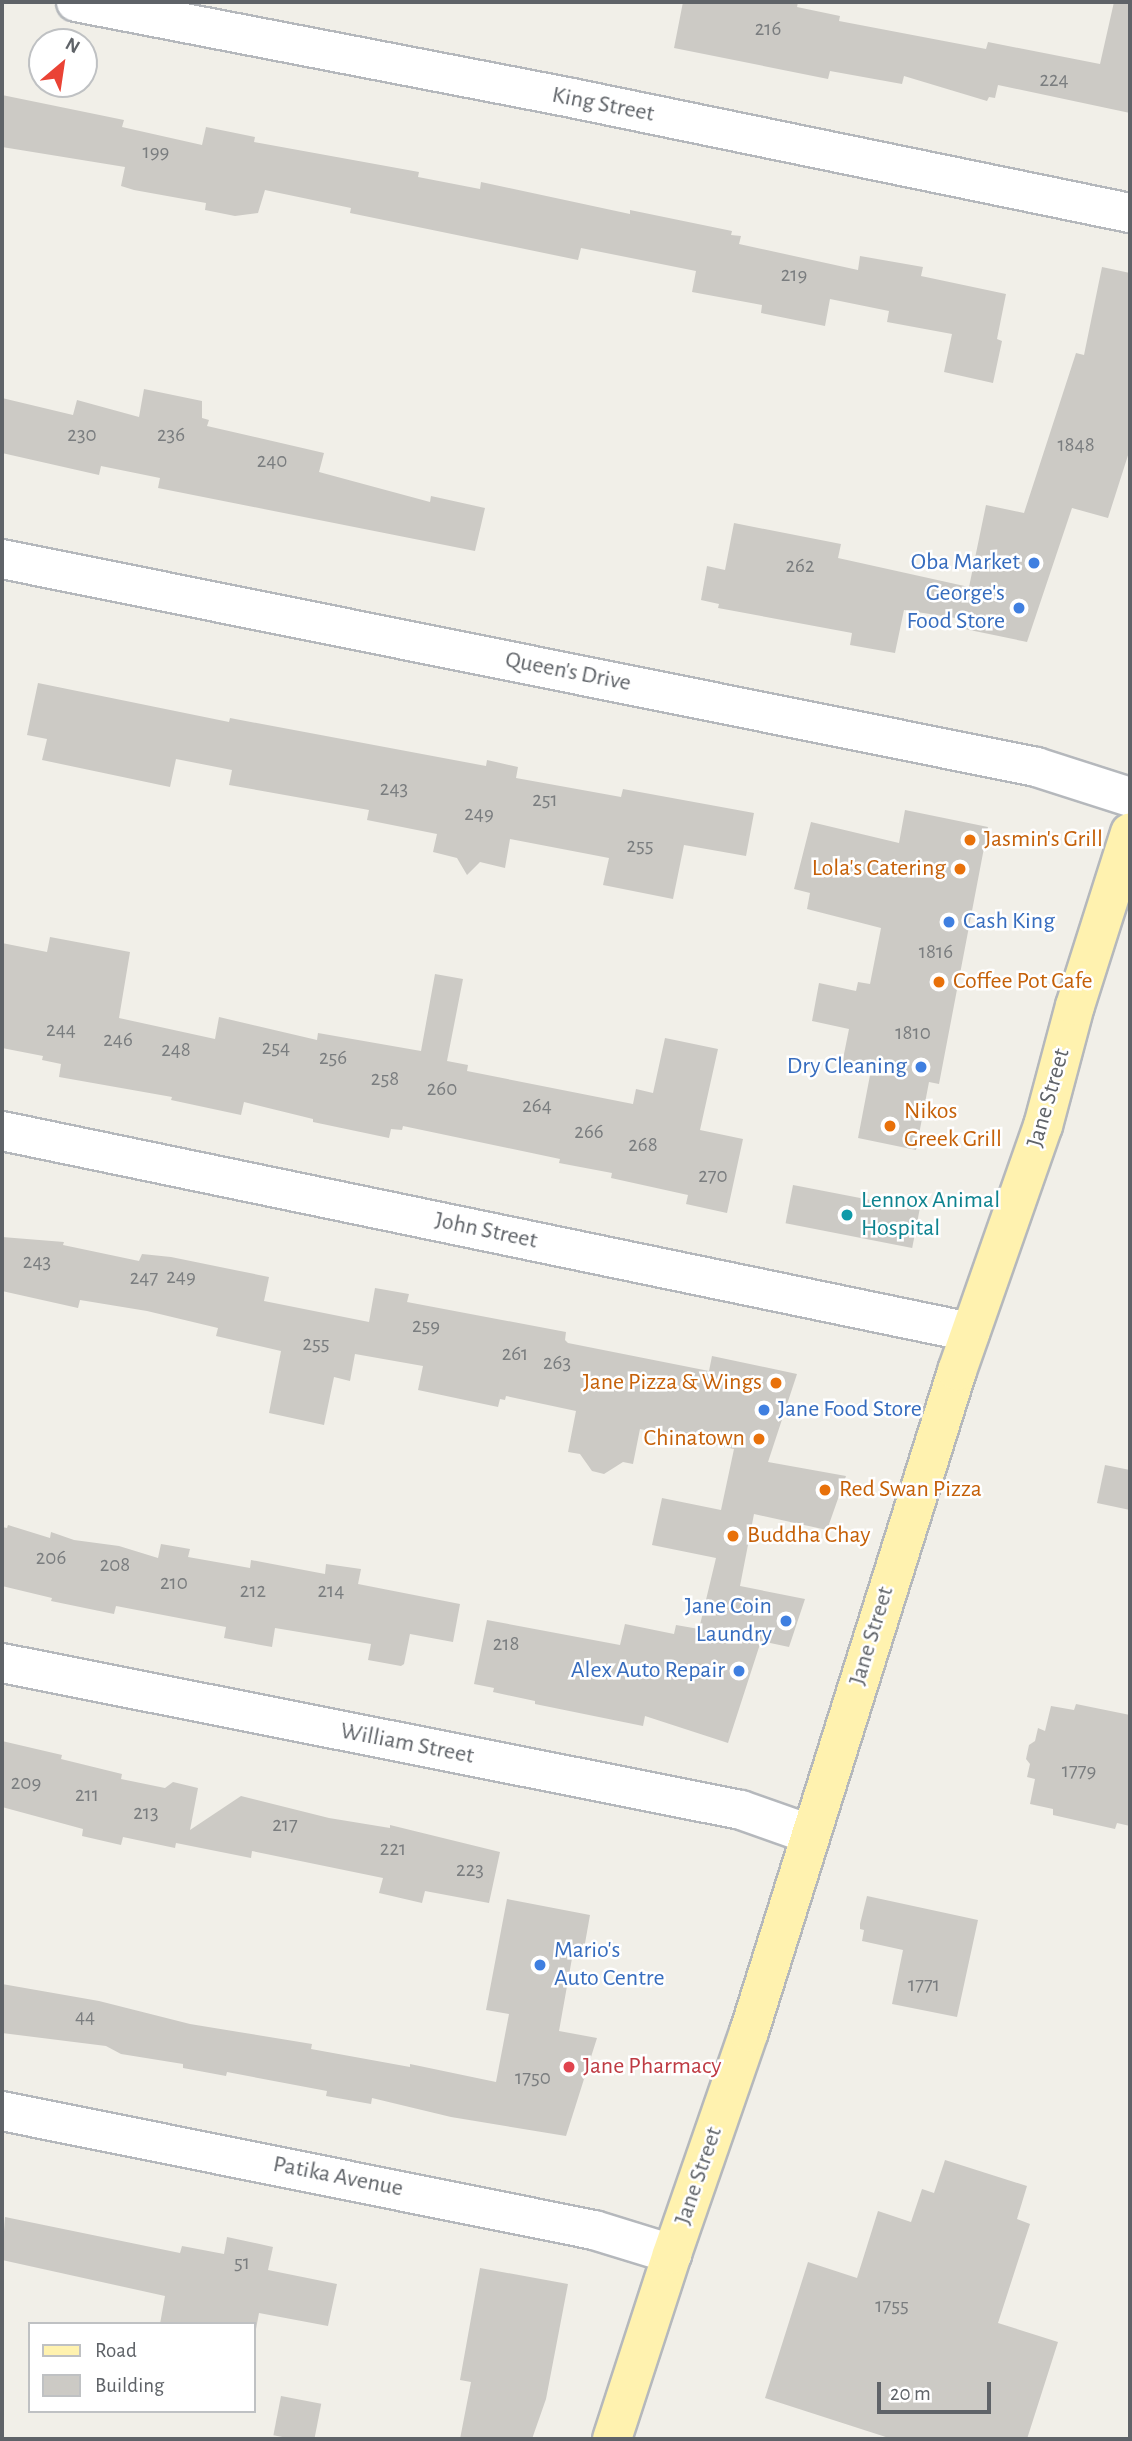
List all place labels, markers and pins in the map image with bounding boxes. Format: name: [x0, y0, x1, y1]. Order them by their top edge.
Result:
place label: Oba Market: [911, 549, 1020, 577]
marker: Oba Market: [1026, 555, 1042, 571]
place label: George's Food Store: [907, 580, 1005, 636]
marker: George's Food Store: [1011, 600, 1027, 616]
place label: Jasmin's Grill: [984, 826, 1103, 854]
marker: Jasmin's Grill: [962, 832, 978, 848]
place label: Lola's Catering: [812, 855, 946, 883]
marker: Lola's Catering: [952, 861, 968, 877]
place label: Cash King: [963, 908, 1055, 936]
marker: Cash King: [941, 914, 957, 930]
place label: Coffee Pot Cafe: [953, 968, 1093, 996]
marker: Coffee Pot Cafe: [931, 974, 947, 990]
place label: Dry Cleaning: [787, 1053, 907, 1081]
marker: Dry Cleaning: [913, 1059, 929, 1075]
place label: Nikos Greek Grill: [904, 1098, 1002, 1154]
marker: Nikos Greek Grill: [882, 1118, 898, 1134]
place label: Lennox Animal Hospital: [861, 1187, 1000, 1243]
marker: Lennox Animal Hospital: [839, 1207, 855, 1223]
place label: Jane Pizza & Wings: [583, 1369, 762, 1397]
marker: Jane Pizza & Wings: [768, 1375, 784, 1391]
place label: Jane Food Store: [778, 1396, 922, 1424]
marker: Jane Food Store: [756, 1402, 772, 1418]
place label: Chinatown: [643, 1425, 745, 1453]
marker: Chinatown: [751, 1431, 767, 1447]
place label: Red Swan Pizza: [839, 1476, 982, 1504]
marker: Red Swan Pizza: [817, 1482, 833, 1498]
place label: Buddha Chay: [747, 1522, 870, 1550]
marker: Buddha Chay: [725, 1528, 741, 1544]
place label: Jane Coin Laundry: [685, 1593, 772, 1649]
marker: Jane Coin Laundry: [778, 1613, 794, 1629]
place label: Alex Auto Repair: [571, 1657, 725, 1685]
marker: Alex Auto Repair: [731, 1663, 747, 1679]
place label: Mario's Auto Centre: [554, 1937, 665, 1993]
marker: Mario's Auto Centre: [532, 1957, 548, 1973]
place label: Jane Pharmacy: [583, 2053, 722, 2081]
marker: Jane Pharmacy: [561, 2059, 577, 2075]

